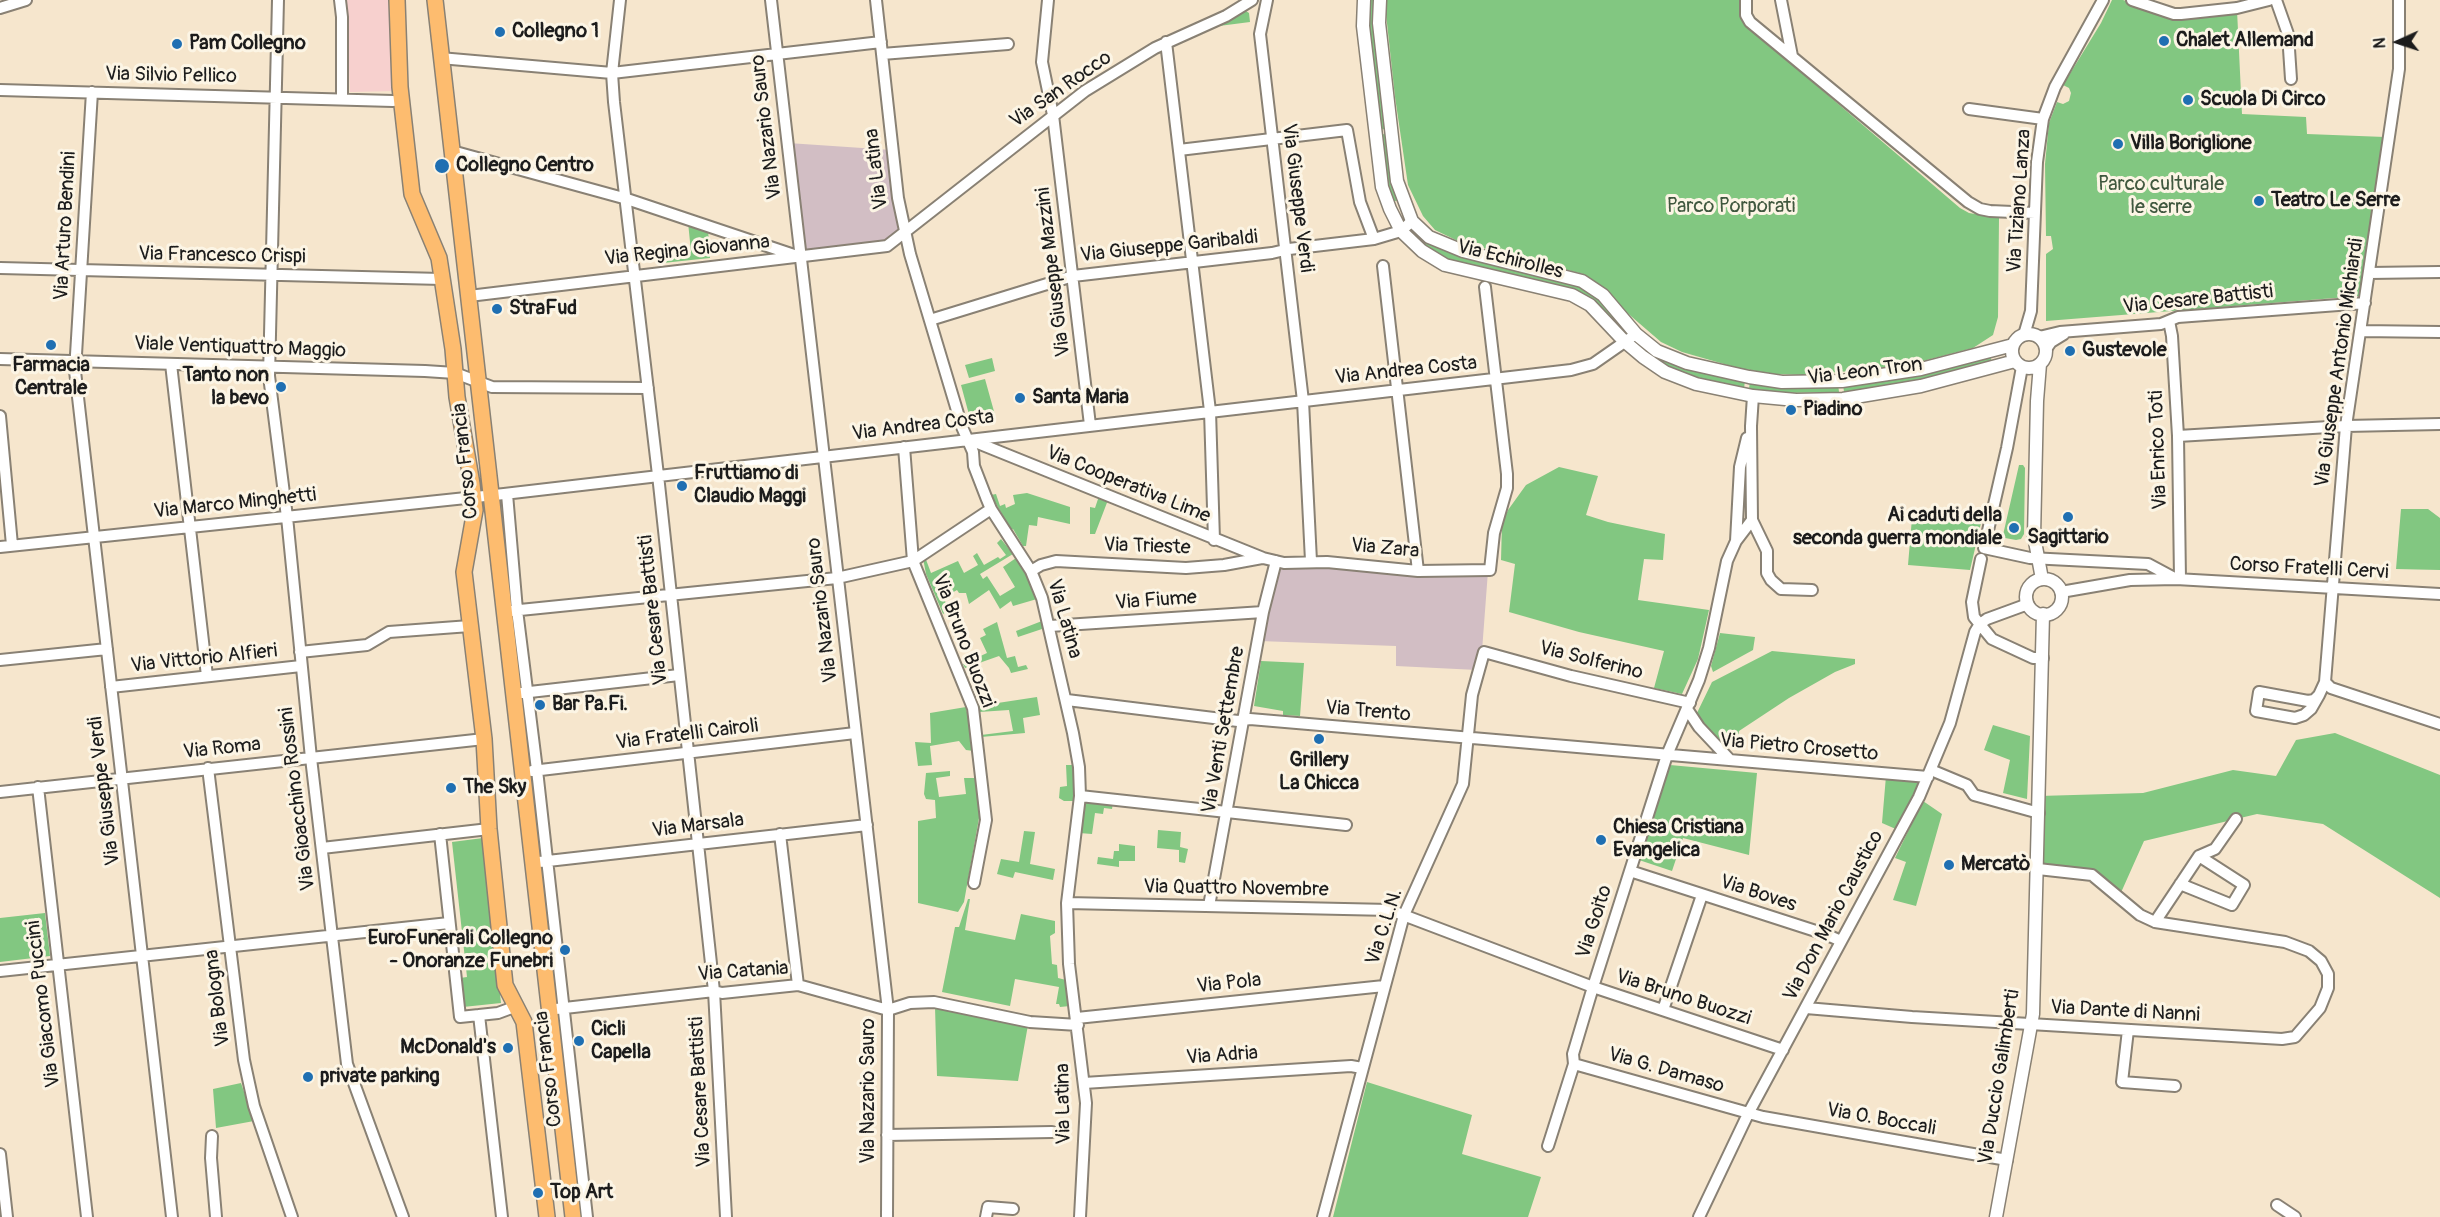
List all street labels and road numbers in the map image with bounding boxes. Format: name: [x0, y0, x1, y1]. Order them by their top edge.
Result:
street label: Via San Rocco: [1006, 46, 1116, 134]
street label: Via Nazario Sauro: [746, 53, 788, 201]
street label: Via Silvio Pellico: [105, 63, 237, 89]
street label: Via Giuseppe Verdi: [1276, 122, 1318, 274]
street label: Via Latina: [860, 127, 894, 211]
street label: Via Tiziano Lanza: [2003, 128, 2037, 274]
street label: Via Arturo Bendini: [50, 151, 82, 301]
street label: Via Giuseppe Mazzini: [1032, 186, 1076, 358]
street label: Via Giuseppe Garibaldi: [1079, 226, 1259, 268]
street label: Via Regina Giovanna: [603, 230, 771, 272]
street label: Via Echirolles: [1454, 235, 1566, 285]
street label: Via Giuseppe Antonio Michiardi: [2311, 237, 2369, 489]
street label: Via Francesco Crispi: [138, 243, 306, 269]
street label: Via Cesare Battisti: [2122, 280, 2274, 320]
street label: Viale Ventiquattro Maggio: [134, 332, 346, 364]
street label: Via Andrea Costa: [1334, 352, 1478, 390]
street label: Via Leon Tron: [1806, 353, 1924, 391]
street label: Via Enrico Toti: [2145, 390, 2173, 510]
street label: Corso Francia: [448, 402, 484, 520]
street label: Via Andrea Costa: [851, 405, 995, 447]
street label: Via Cooperativa Lime: [1042, 441, 1214, 529]
street label: Via Marco Minghetti: [152, 484, 318, 524]
street label: Via Trieste: [1103, 533, 1191, 561]
street label: Via Cesare Battisti: [634, 534, 674, 686]
street label: Via Zara: [1350, 534, 1420, 564]
street label: Via Nazario Sauro: [802, 536, 844, 684]
street label: Corso Fratelli Cervi: [2229, 553, 2389, 585]
street label: Via Bruno Buozzi: [927, 571, 999, 711]
street label: Via Latina: [1041, 577, 1087, 661]
street label: Via Fiume: [1114, 586, 1198, 616]
street label: Via Solferino: [1537, 637, 1645, 685]
street label: Via Vittorio Alfieri: [129, 639, 279, 679]
street label: Via Venti Settembre: [1197, 645, 1251, 815]
street label: Via Trento: [1324, 696, 1412, 728]
street label: Via Gioacchino Rossini: [275, 706, 321, 892]
street label: Via Fratelli Cairoli: [614, 714, 760, 756]
street label: Via Giuseppe Verdi: [84, 715, 126, 867]
street label: Via Pietro Crosetto: [1719, 729, 1879, 767]
street label: Via Roma: [182, 733, 262, 765]
street label: Via Marsala: [651, 808, 745, 844]
street label: Via Don Mario Caustico: [1779, 826, 1889, 1006]
street label: Via Boves: [1717, 870, 1799, 918]
street label: Via Quattro Novembre: [1143, 875, 1329, 903]
street label: Via Goito: [1572, 882, 1618, 962]
street label: Via C.L.N.: [1361, 886, 1409, 968]
street label: Via Giacomo Puccini: [22, 919, 66, 1089]
street label: Via Bologna: [200, 948, 236, 1048]
street label: Via Catania: [697, 957, 789, 987]
street label: Via Bruno Buozzi: [1612, 965, 1754, 1031]
street label: Via Pola: [1195, 969, 1263, 999]
street label: Via Duccio Galimberti: [1974, 988, 2026, 1166]
street label: Via Dante di Nanni: [2050, 996, 2200, 1028]
street label: Corso Francia: [530, 1010, 568, 1128]
street label: Via Cesare Battisti: [685, 1016, 717, 1168]
street label: Via Nazario Sauro: [857, 1018, 881, 1164]
street label: Via Adria: [1185, 1042, 1259, 1070]
street label: Via G. Damaso: [1605, 1043, 1727, 1099]
street label: Via Latina: [1051, 1063, 1077, 1145]
street label: Via O. Boccali: [1824, 1099, 1938, 1141]

